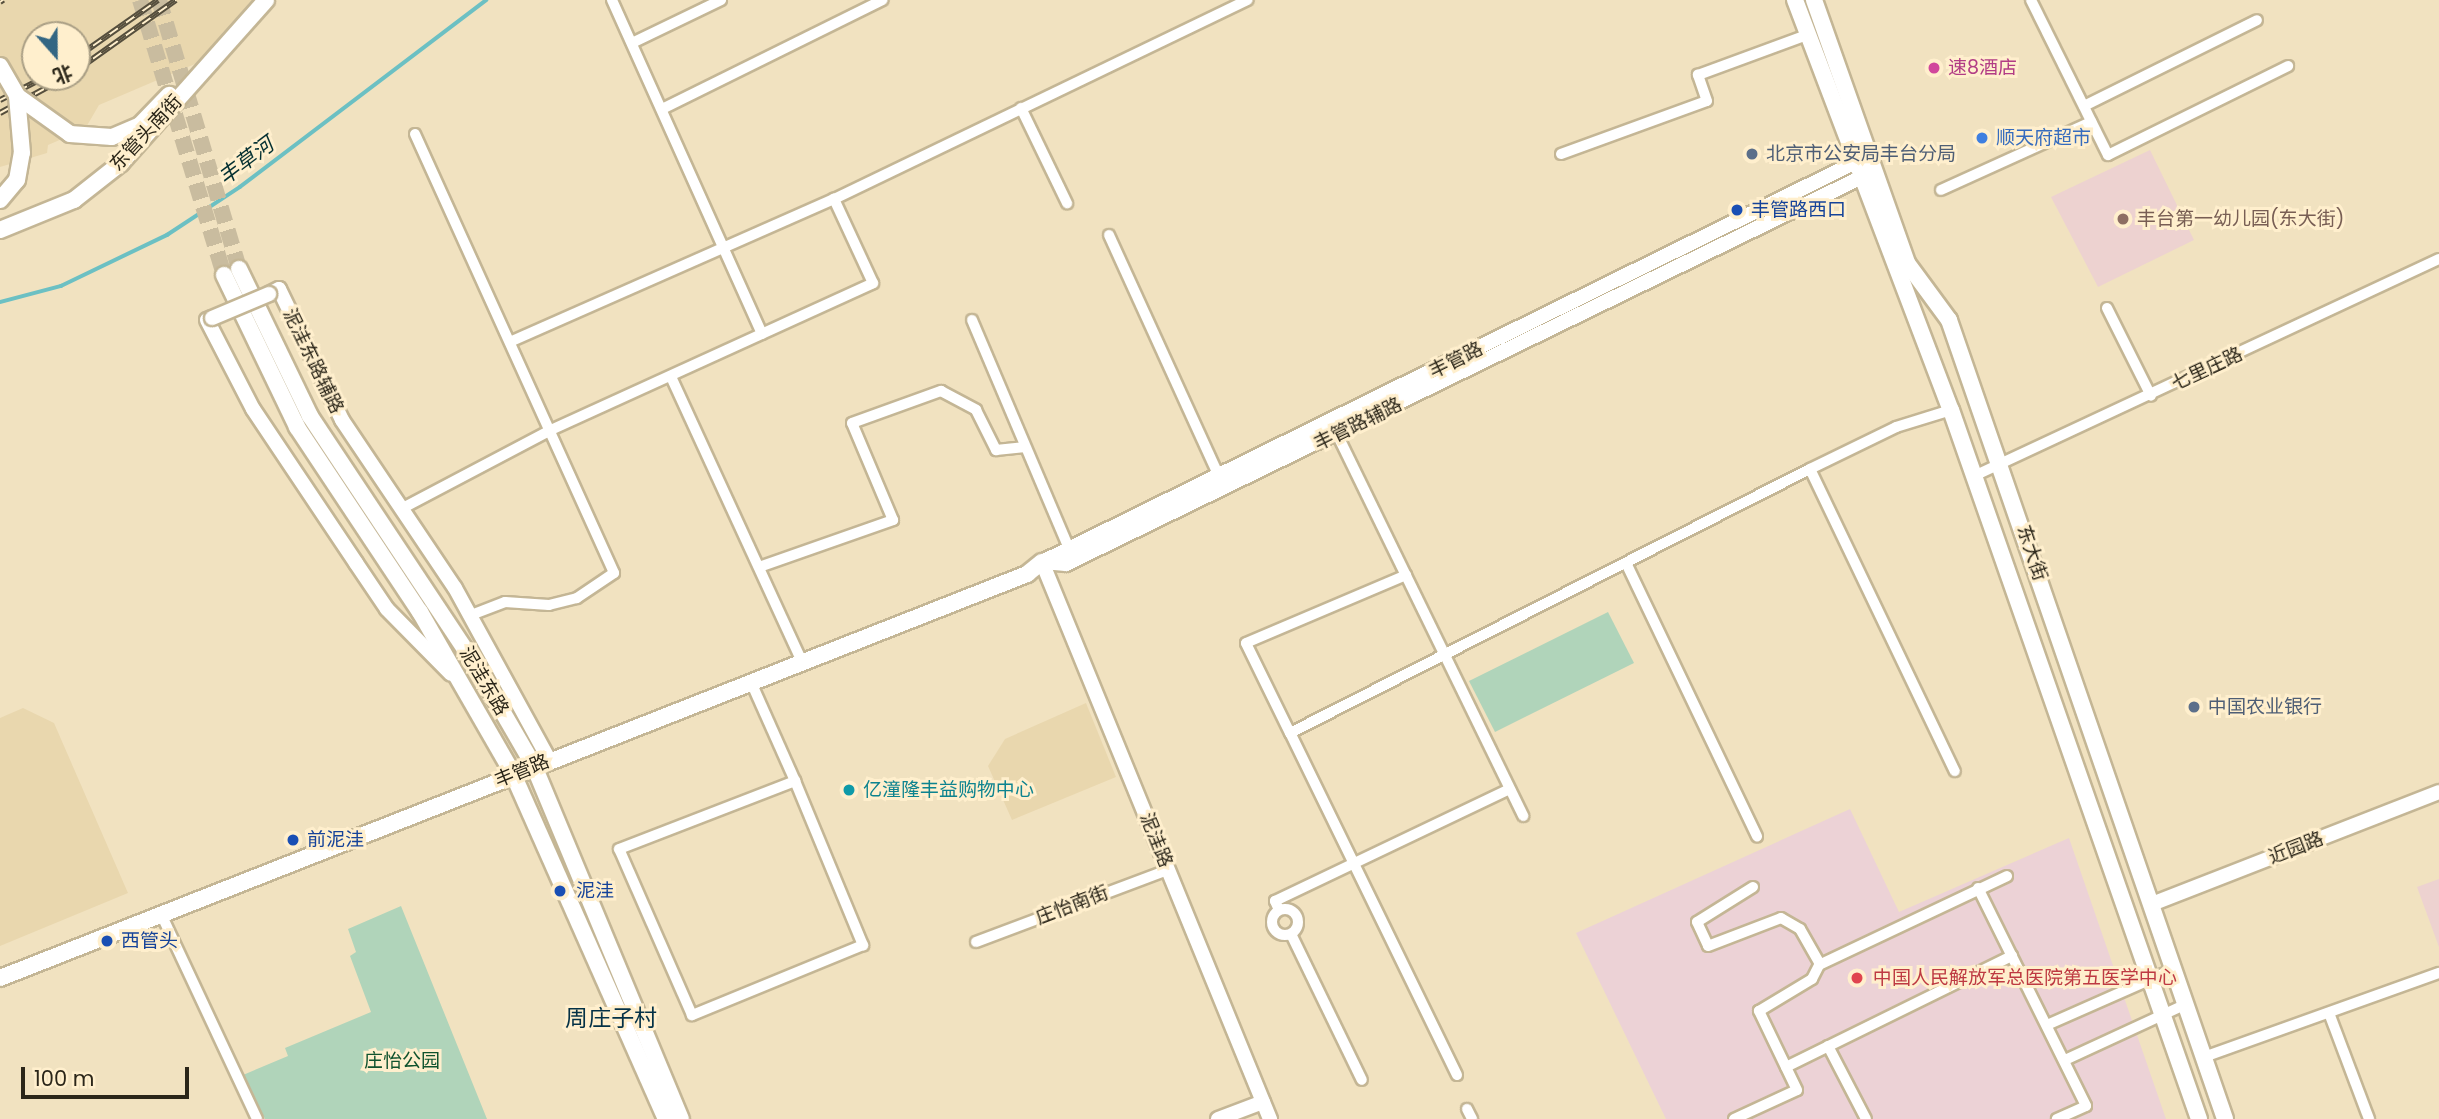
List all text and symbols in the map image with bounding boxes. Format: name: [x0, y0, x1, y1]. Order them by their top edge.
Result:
north arrow: [21, 21, 91, 91]
place label: 速8酒店: [1948, 57, 2017, 79]
text: 北: [49, 58, 77, 90]
marker: 速8酒店: [1926, 60, 1942, 76]
street label: 东管头南街: [105, 90, 187, 176]
place label: 顺天府超市: [1996, 127, 2091, 149]
marker: 顺天府超市: [1974, 130, 1990, 146]
water label: 丰草河: [213, 132, 279, 190]
place label: 北京市公安局丰台分局: [1766, 143, 1956, 165]
marker: 北京市公安局丰台分局: [1744, 146, 1760, 162]
place label: 丰管路西口: [1751, 199, 1846, 221]
marker: 丰管路西口: [1729, 202, 1745, 218]
place label: 丰台第一幼儿园(东大街): [2137, 208, 2344, 230]
marker: 丰台第一幼儿园(东大街): [2115, 211, 2131, 227]
street label: 泥洼东路辅路: [278, 305, 348, 417]
street label: 丰管路: [1425, 337, 1487, 383]
street label: 七里庄路: [2168, 343, 2246, 395]
street label: 丰管路辅路: [1310, 393, 1406, 455]
street label: 东大街: [2012, 522, 2052, 584]
street label: 泥洼东路: [455, 643, 513, 719]
place label: 中国农业银行: [2208, 696, 2322, 718]
marker: 中国农业银行: [2186, 699, 2202, 715]
street label: 丰管路: [491, 750, 553, 792]
place label: 亿潼隆丰益购物中心: [863, 779, 1034, 801]
marker: 亿潼隆丰益购物中心: [841, 782, 857, 798]
street label: 泥洼路: [1135, 809, 1177, 871]
street label: 近园路: [2265, 827, 2327, 869]
place label: 前泥洼: [307, 829, 364, 851]
marker: 前泥洼: [285, 832, 301, 848]
place label: 泥洼: [576, 880, 614, 902]
marker: 泥洼: [550, 881, 570, 901]
street label: 庄怡南街: [1032, 881, 1112, 929]
place label: 西管头: [121, 930, 178, 952]
marker: 西管头: [99, 933, 115, 949]
place label: 中国人民解放军总医院第五医学中心: [1873, 967, 2177, 989]
marker: 中国人民解放军总医院第五医学中心: [1847, 968, 1867, 988]
district label: 周庄子村: [565, 1004, 657, 1032]
park label: 庄怡公园: [364, 1050, 440, 1072]
scale bar: [24, 1052, 192, 1096]
text: 100 m: [34, 1064, 94, 1093]

